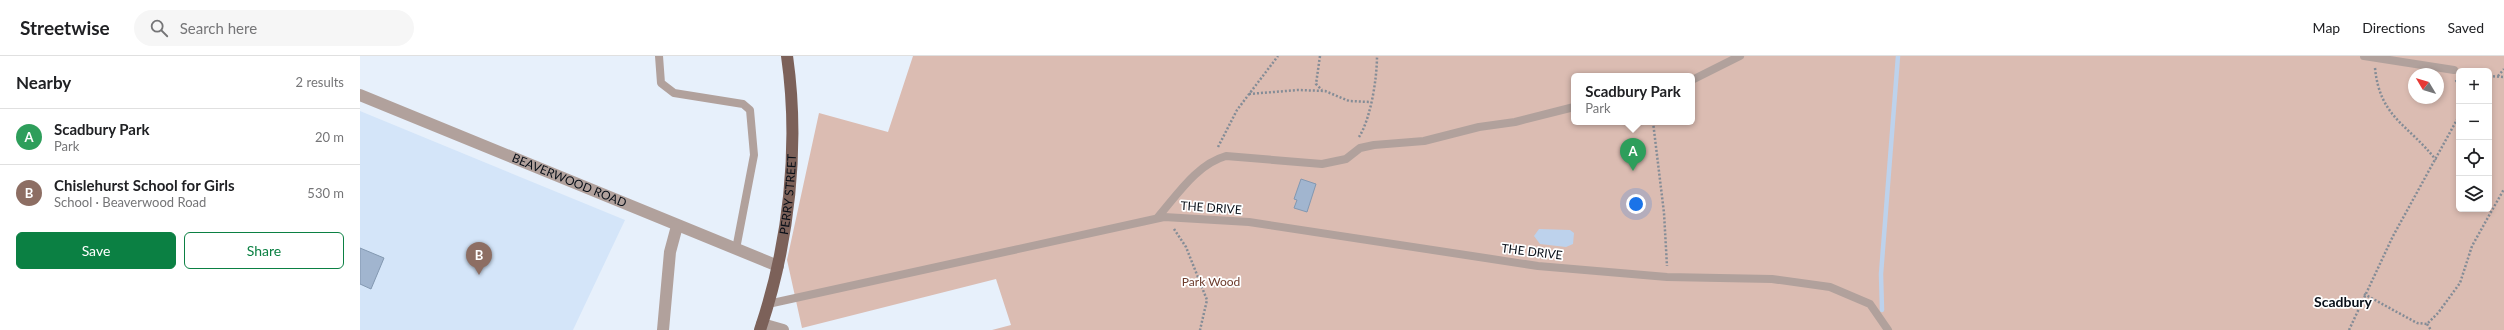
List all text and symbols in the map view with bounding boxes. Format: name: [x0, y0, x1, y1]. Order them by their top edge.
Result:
search box: [134, 10, 414, 46]
text: Streetwise: [20, 16, 110, 39]
icon: search: [148, 17, 170, 39]
text: Search here: [180, 19, 257, 37]
text: Map: [2313, 19, 2340, 36]
text: Directions: [2362, 19, 2425, 36]
text: Saved: [2447, 19, 2484, 36]
north arrow: [2408, 68, 2444, 104]
map controls: [2456, 68, 2492, 212]
button: +: [2456, 68, 2492, 104]
text: Nearby: [16, 72, 71, 93]
popup: [1571, 73, 1695, 125]
text: 2 results: [296, 74, 344, 90]
text: Scadbury Park: [1585, 82, 1681, 100]
text: Park: [1585, 100, 1611, 116]
button: −: [2456, 104, 2492, 140]
text: Scadbury Park: [54, 120, 150, 138]
text: A: [24, 129, 34, 145]
text: 20 m: [315, 129, 344, 145]
text: Park: [54, 138, 79, 154]
pin: A: [1620, 138, 1646, 171]
button: locate: [2456, 140, 2492, 176]
street label: BEAVERWOOD ROAD: [510, 150, 629, 210]
street label: PERRY STREET: [776, 154, 799, 236]
text: Chislehurst School for Girls: [54, 176, 235, 194]
button: layers: [2456, 176, 2492, 212]
text: B: [25, 185, 33, 201]
text: 530 m: [307, 185, 344, 201]
text: School · Beaverwood Road: [54, 194, 206, 210]
your location: [1626, 194, 1646, 214]
street label: THE DRIVE: [1180, 198, 1242, 217]
button: Save: [16, 232, 176, 269]
button: Share: [184, 232, 344, 269]
street label: THE DRIVE: [1501, 240, 1563, 263]
pin: B: [466, 242, 492, 275]
park label: Park Wood: [1182, 274, 1240, 289]
district label: Scadbury: [2314, 293, 2373, 310]

